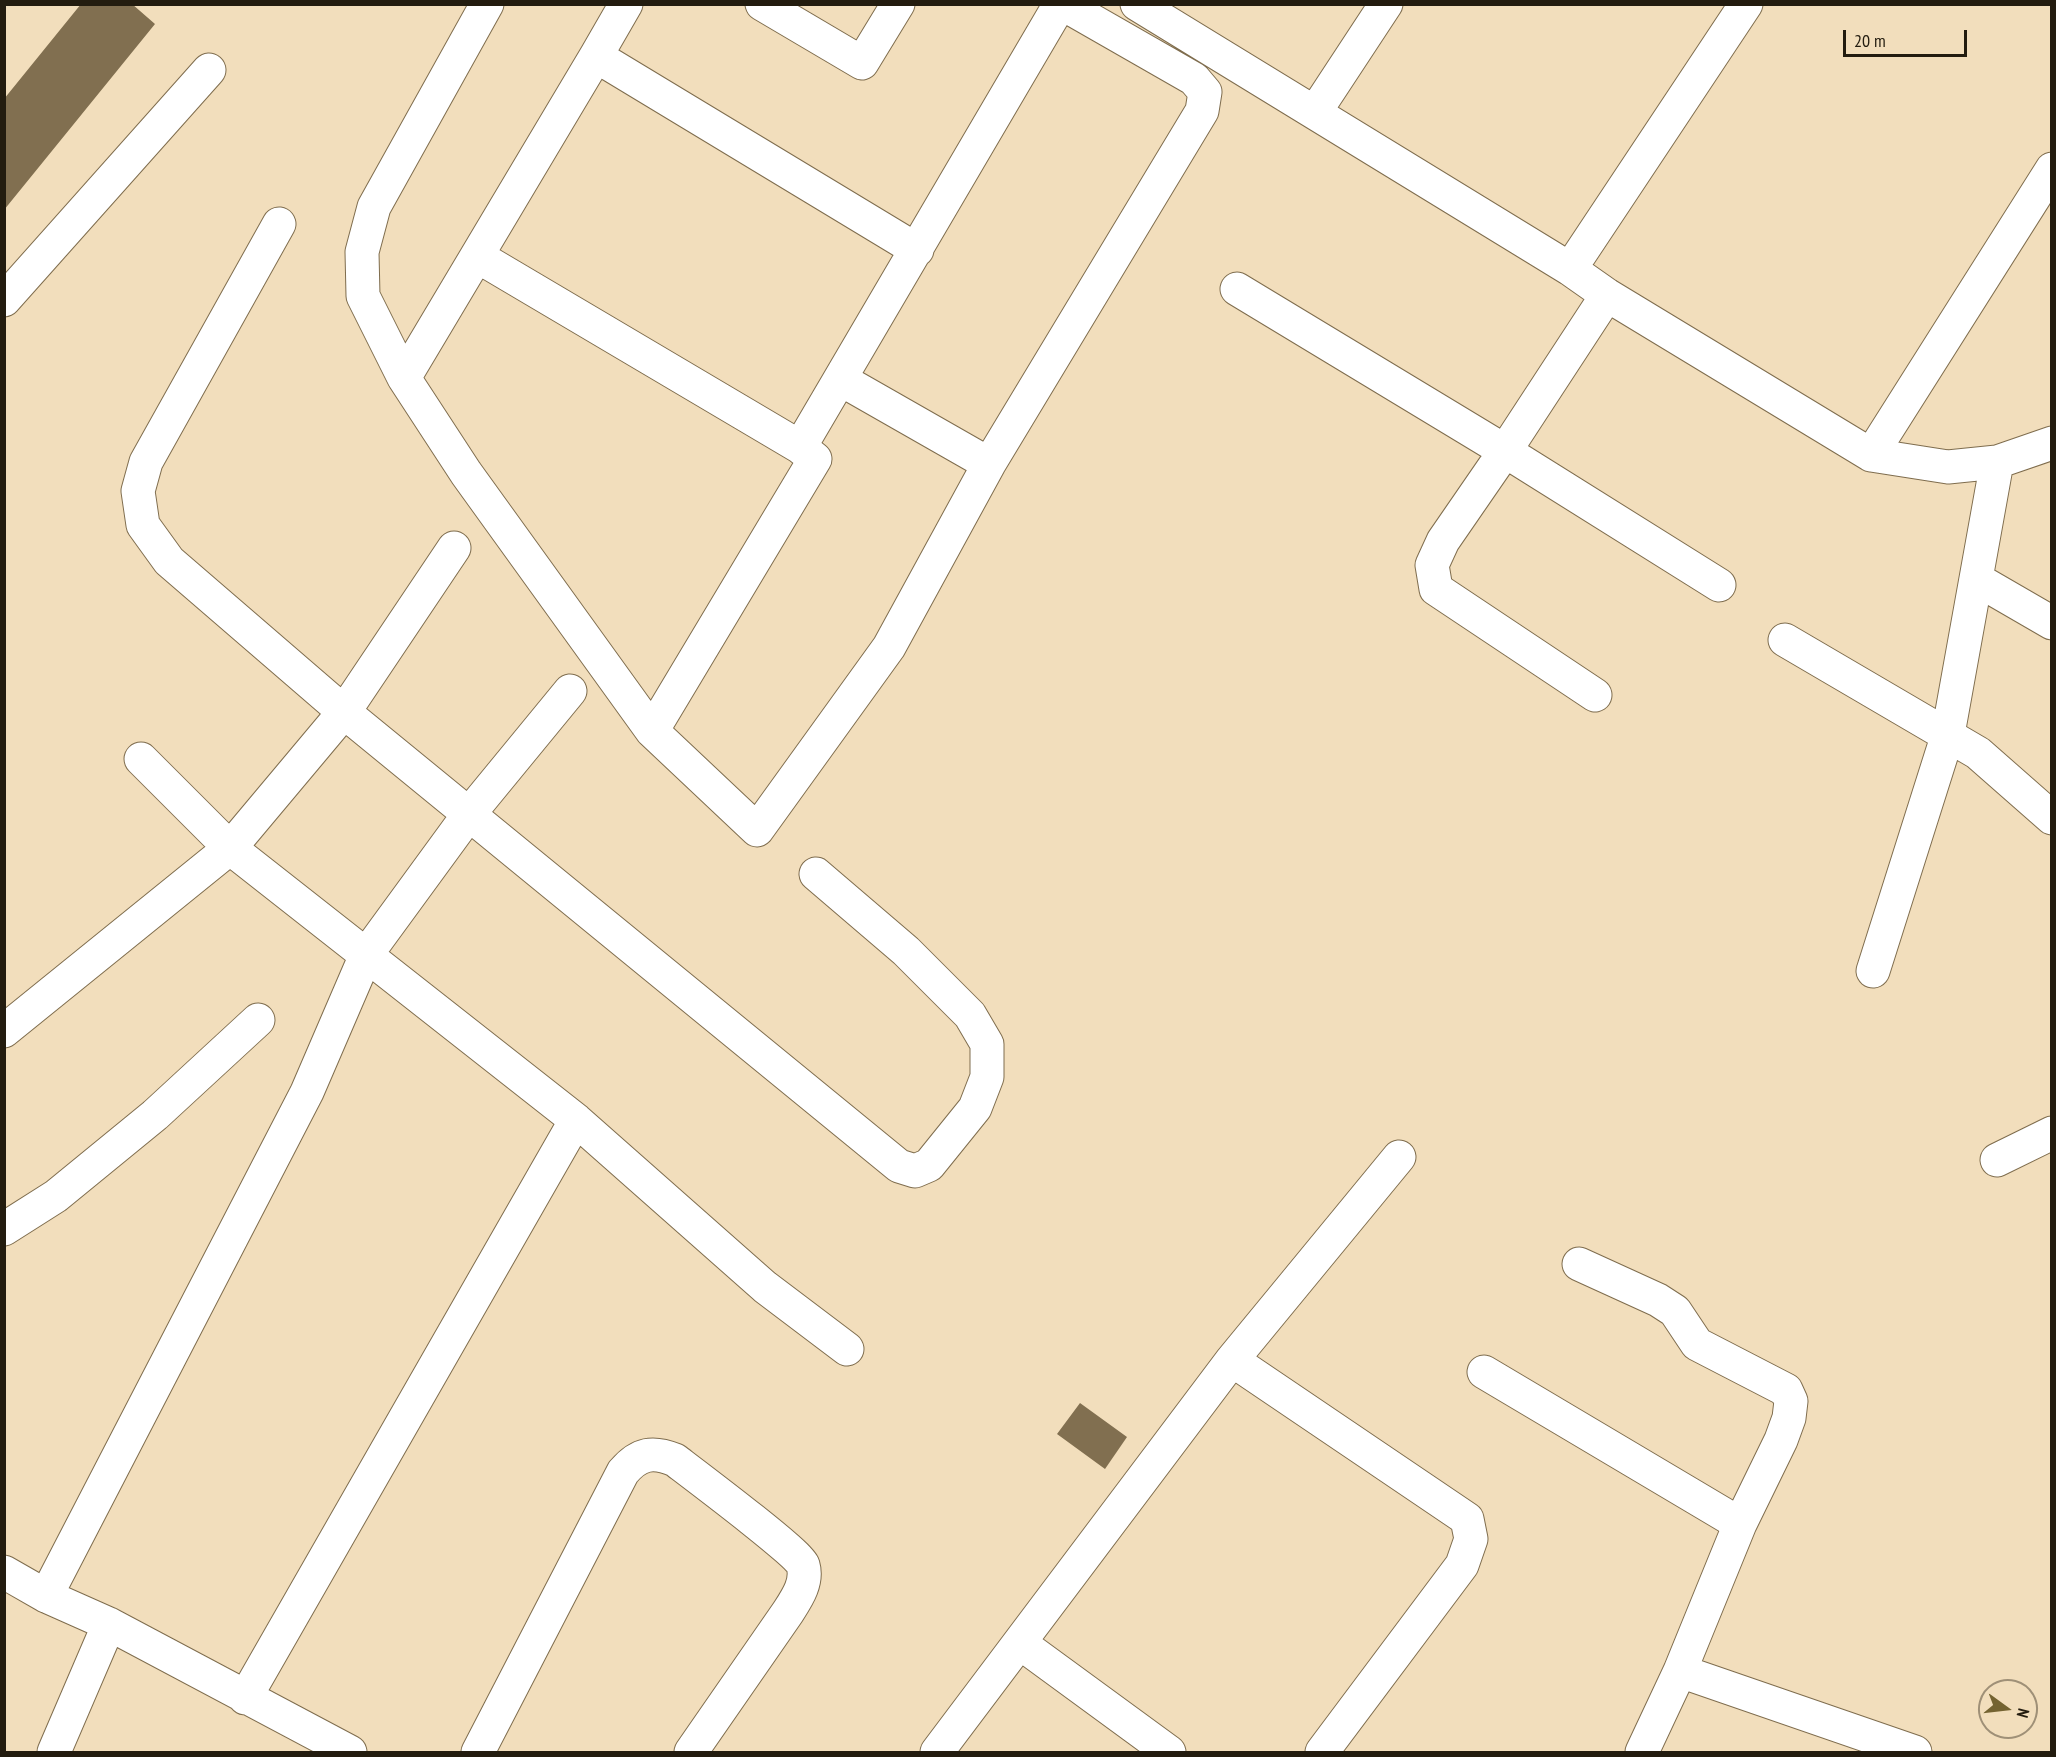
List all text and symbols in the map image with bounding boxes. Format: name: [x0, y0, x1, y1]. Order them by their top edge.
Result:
scale bar: [1846, 18, 1970, 56]
text: 20 m: [1854, 29, 1886, 52]
north arrow: [1978, 1679, 2038, 1739]
text: N: [2013, 1706, 2034, 1720]

